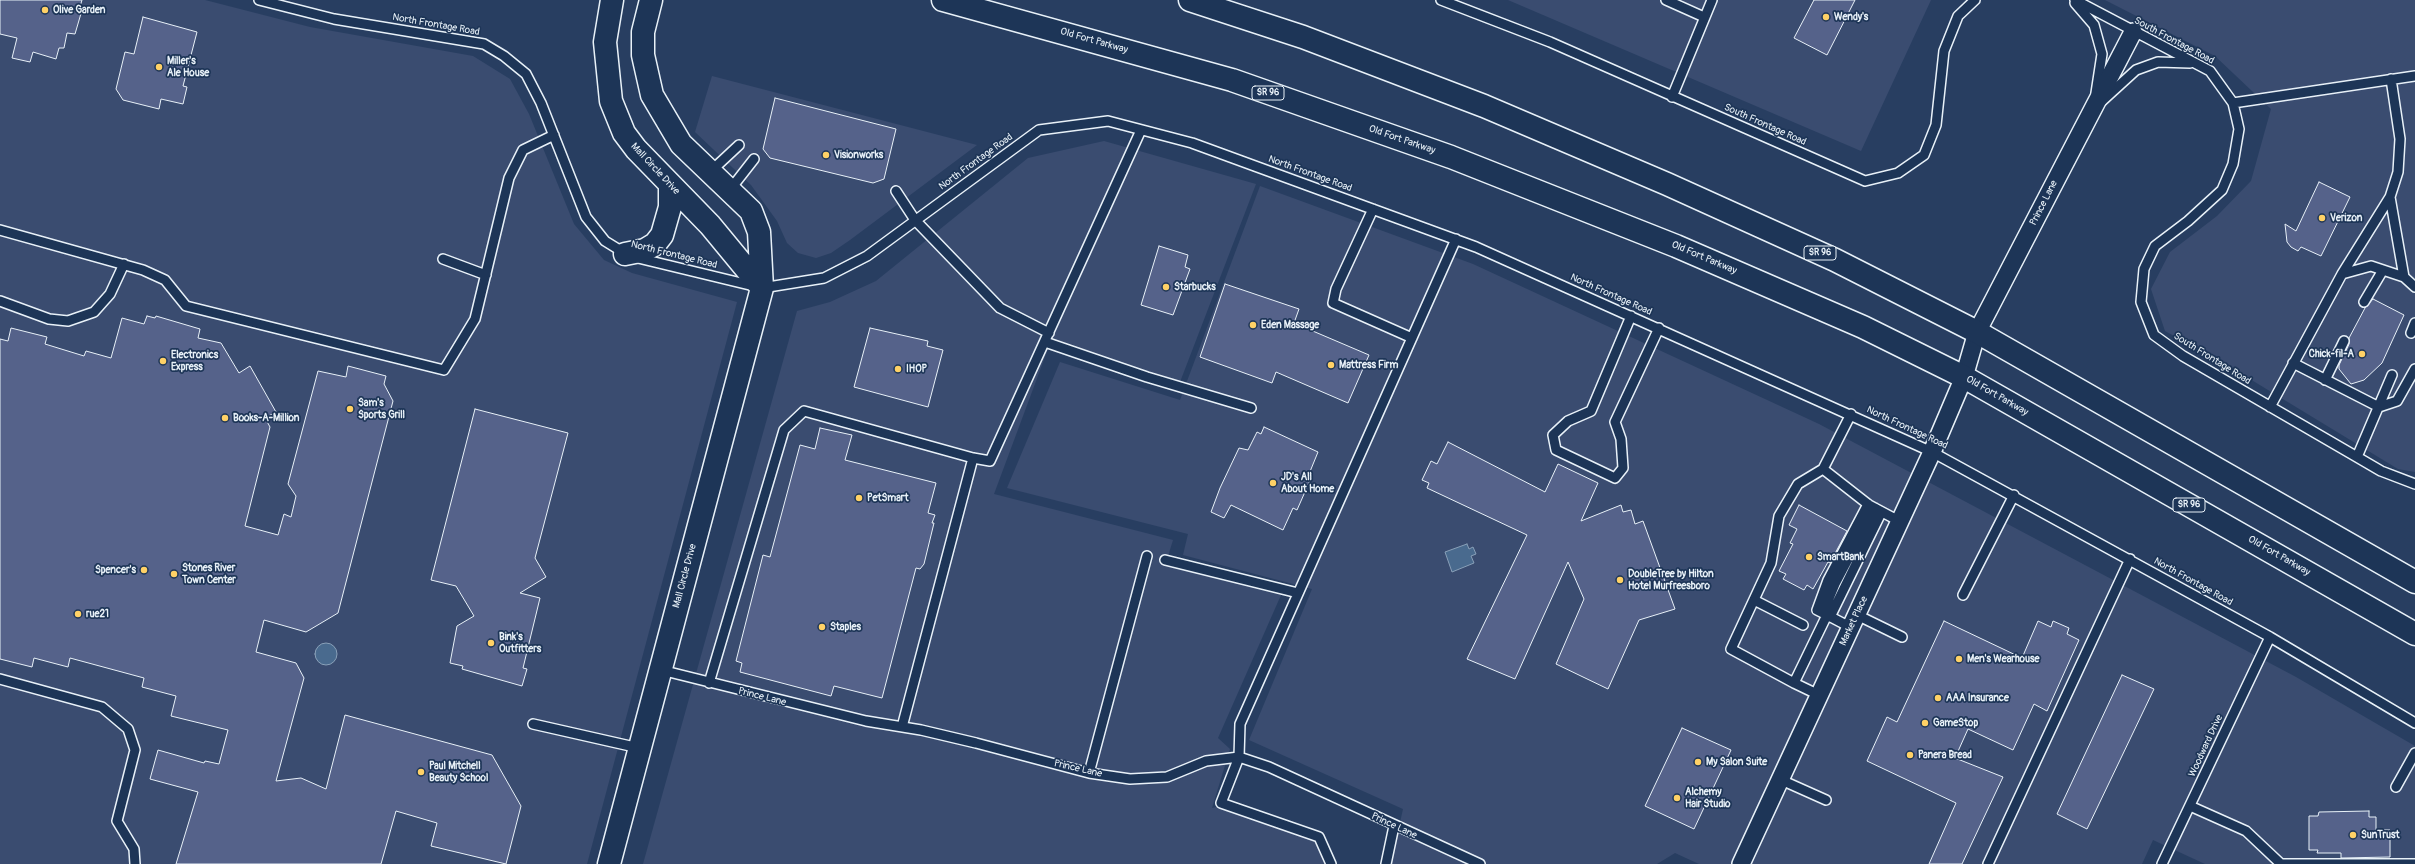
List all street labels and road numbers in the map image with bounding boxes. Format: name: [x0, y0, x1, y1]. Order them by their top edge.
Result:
street label: North Frontage Road: [391, 11, 481, 39]
street label: South Frontage Road: [2132, 15, 2216, 67]
street label: Old Fort Parkway: [1059, 26, 1129, 56]
road number: SR 96: [1252, 86, 1284, 100]
street label: South Frontage Road: [1722, 101, 1808, 149]
street label: Old Fort Parkway: [1367, 123, 1437, 157]
street label: North Frontage Road: [937, 131, 1015, 193]
street label: Mall Circle Drive: [628, 141, 682, 197]
street label: North Frontage Road: [1266, 153, 1354, 195]
street label: Prince Lane: [2028, 178, 2060, 228]
street label: North Frontage Road: [630, 238, 718, 272]
street label: Old Fort Parkway: [1670, 239, 1738, 277]
road number: SR 96: [1804, 246, 1836, 260]
street label: North Frontage Road: [1568, 272, 1654, 318]
street label: South Frontage Road: [2171, 330, 2253, 388]
street label: Old Fort Parkway: [1964, 373, 2030, 419]
street label: North Frontage Road: [1864, 404, 1950, 452]
road number: SR 96: [2173, 498, 2205, 512]
street label: Old Fort Parkway: [2246, 533, 2312, 579]
street label: Mall Circle Drive: [671, 542, 699, 610]
street label: North Frontage Road: [2151, 555, 2235, 609]
street label: Market Place: [1837, 594, 1871, 648]
street label: Prince Lane: [737, 685, 787, 709]
street label: Woodward Drive: [2186, 713, 2226, 779]
street label: Prince Lane: [1053, 758, 1103, 780]
street label: Prince Lane: [1369, 810, 1419, 842]

